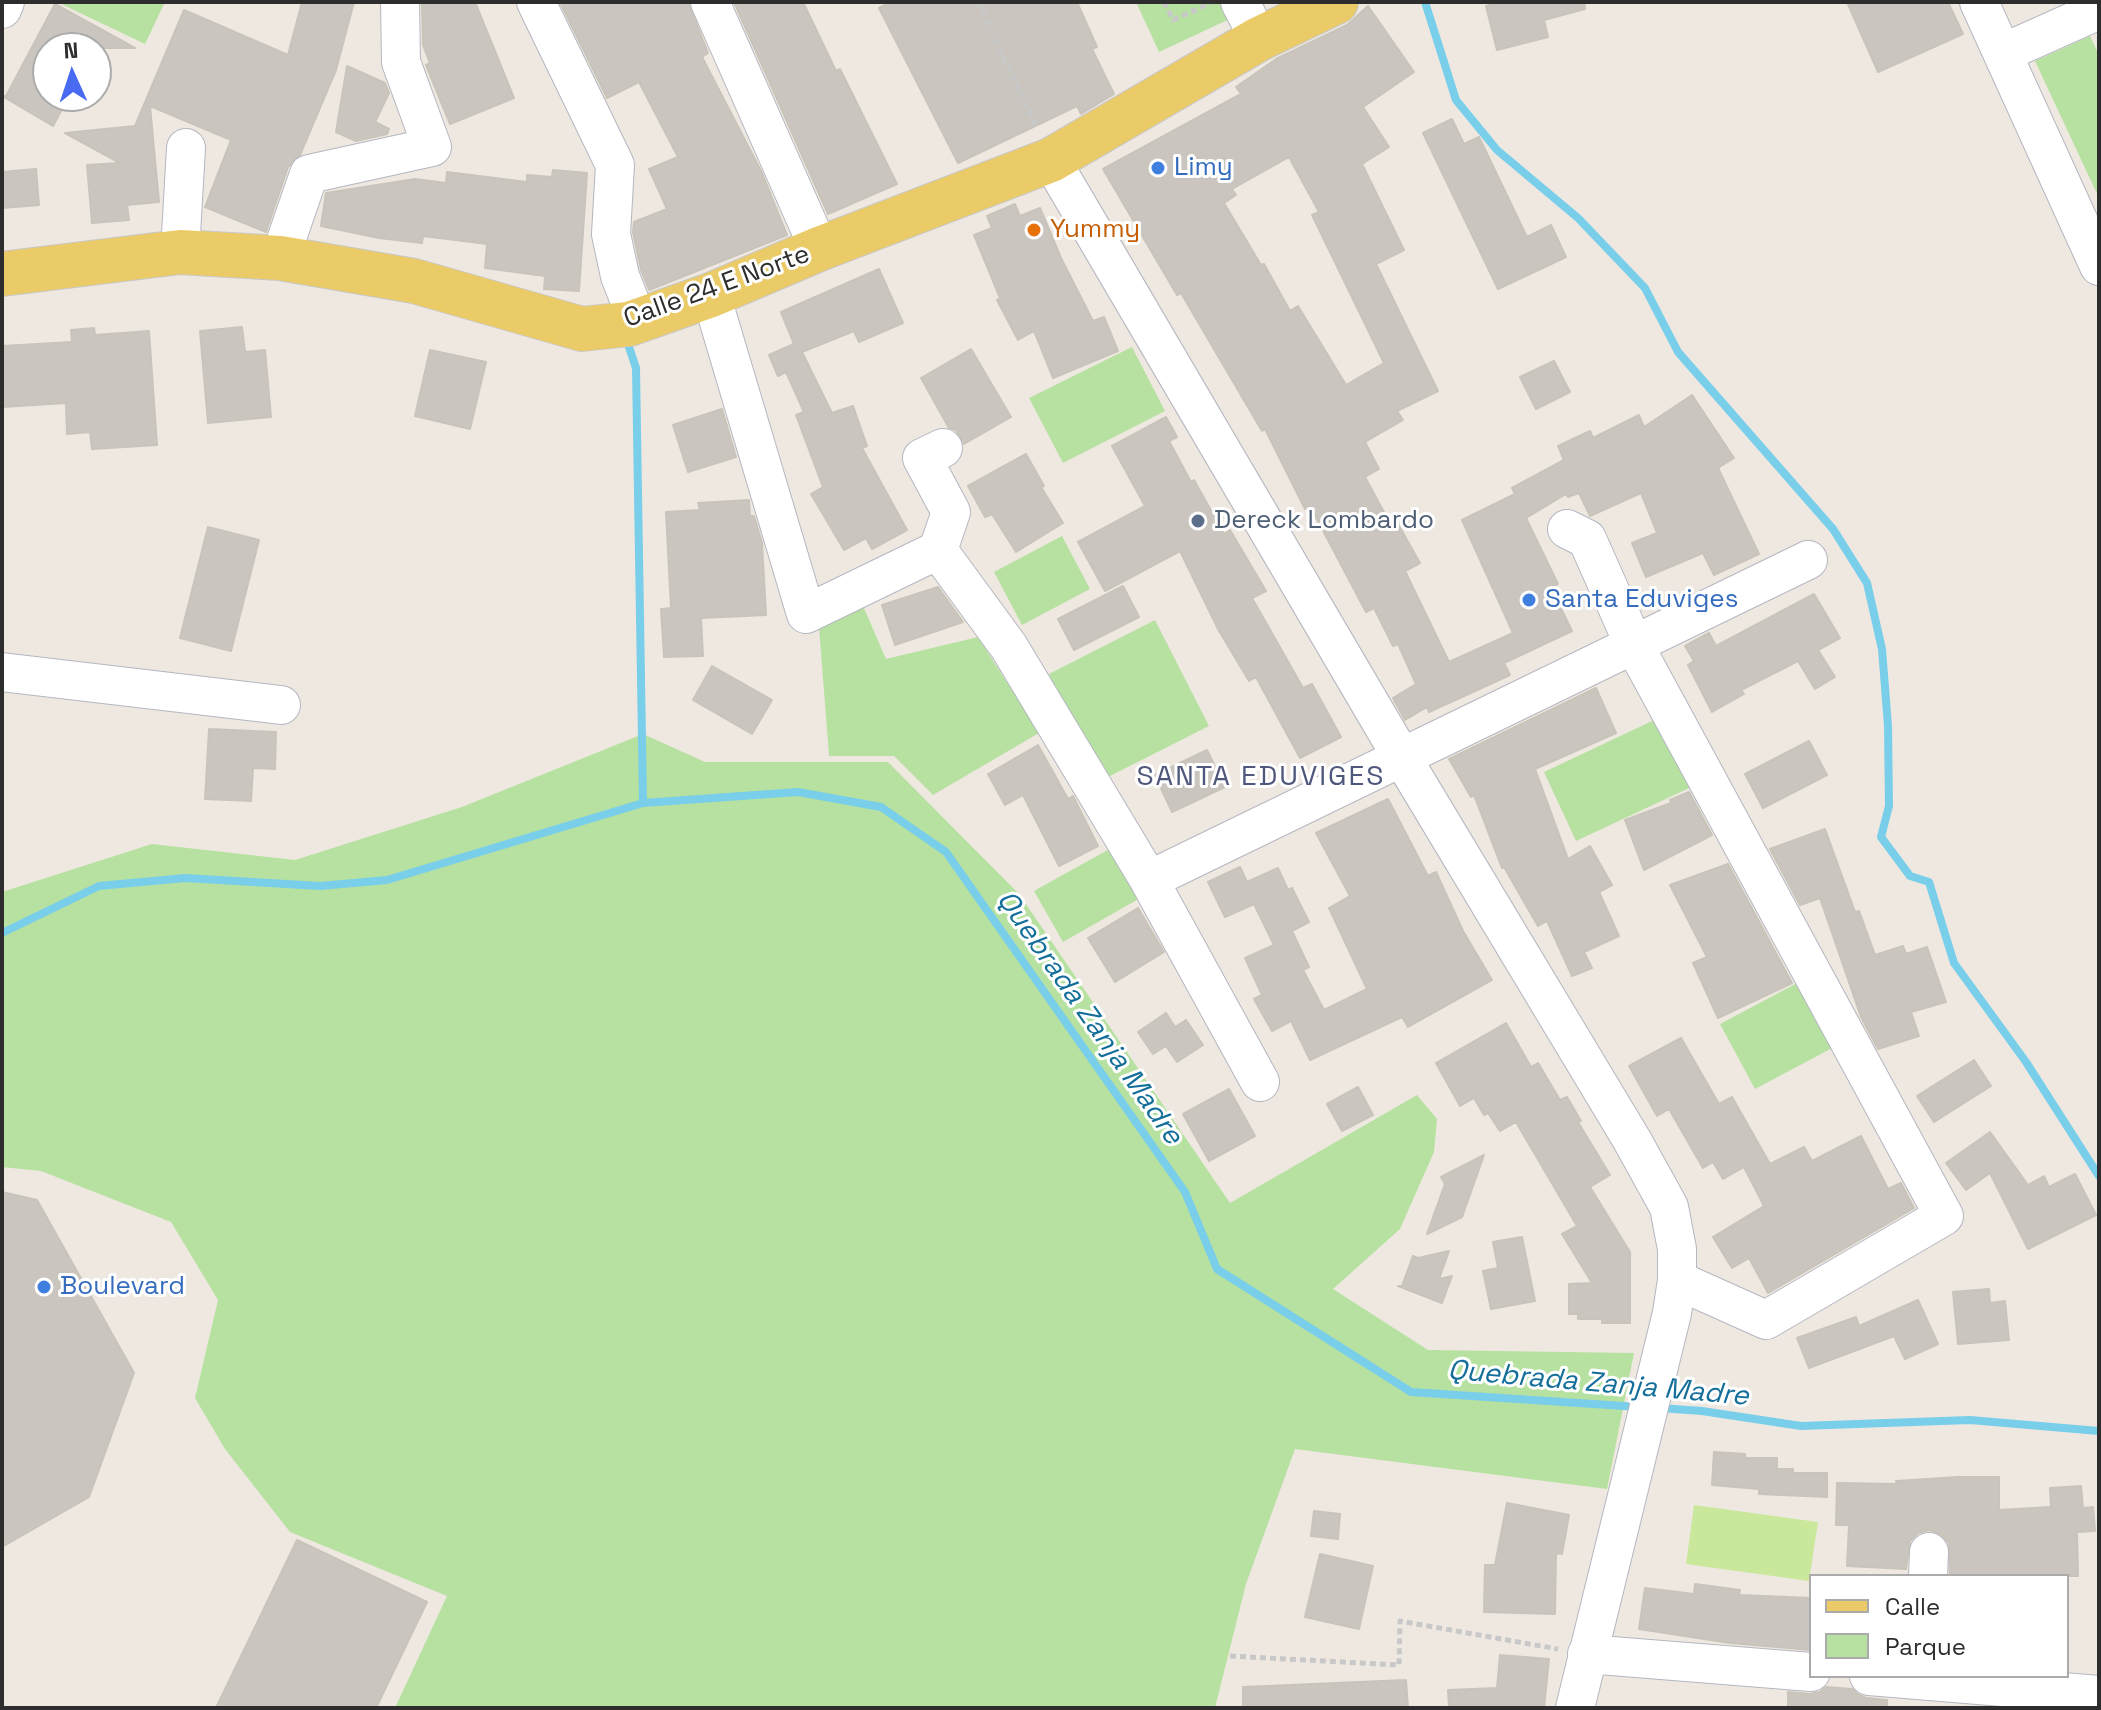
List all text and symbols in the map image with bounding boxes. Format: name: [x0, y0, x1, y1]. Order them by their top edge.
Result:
north arrow: [32, 32, 112, 112]
text: N: [63, 36, 79, 64]
place label: Limy: [1174, 152, 1233, 184]
marker: Limy: [1149, 159, 1167, 177]
place label: Yummy: [1050, 214, 1140, 246]
marker: Yummy: [1025, 221, 1043, 239]
street label: Calle 24 E Norte: [620, 239, 814, 335]
place label: Dereck Lombardo: [1214, 505, 1434, 537]
marker: Dereck Lombardo: [1189, 512, 1207, 530]
place label: Santa Eduviges: [1545, 584, 1738, 616]
marker: Santa Eduviges: [1520, 591, 1538, 609]
district label: SANTA EDUVIGES: [1136, 760, 1386, 794]
water label: Quebrada Zanja Madre: [989, 885, 1189, 1151]
place label: Boulevard: [60, 1271, 185, 1303]
marker: Boulevard: [35, 1278, 53, 1296]
water label: Quebrada Zanja Madre: [1446, 1354, 1750, 1414]
legend: [1809, 1574, 2069, 1678]
text: Calle: [1885, 1591, 1940, 1622]
text: Parque: [1885, 1631, 1966, 1662]

